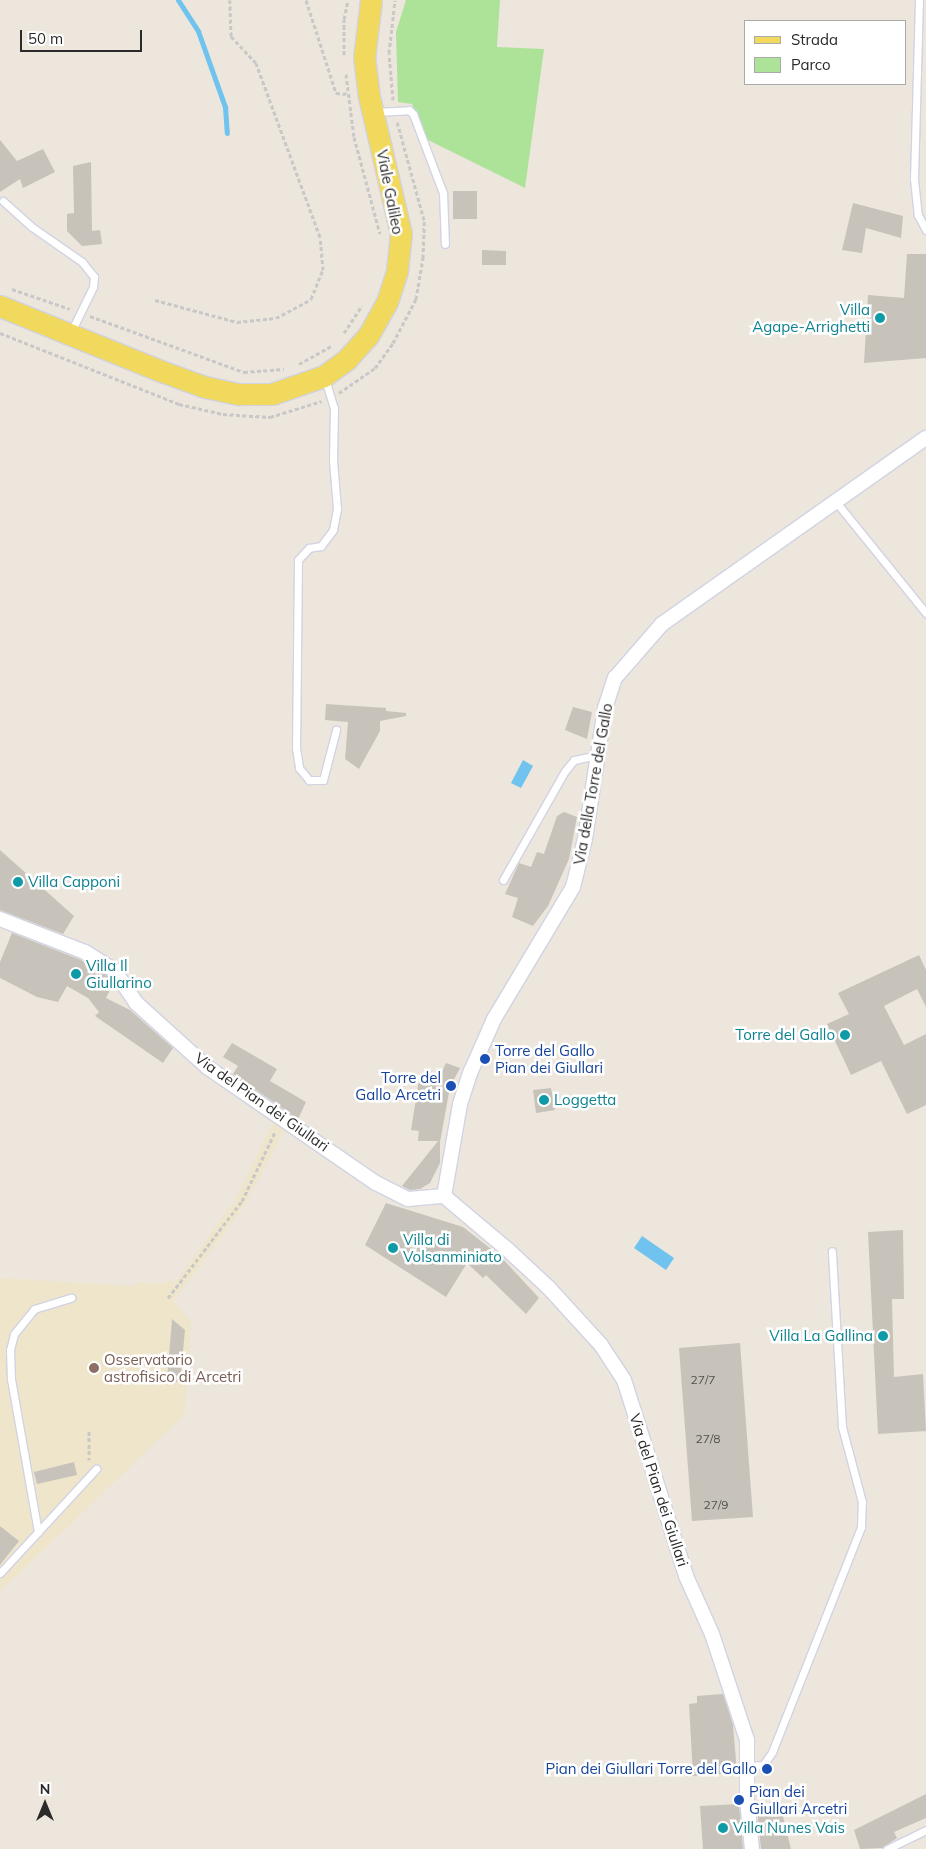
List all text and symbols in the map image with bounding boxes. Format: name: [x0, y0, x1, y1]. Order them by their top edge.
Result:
scale bar: [22, 20, 145, 52]
legend: [744, 20, 906, 85]
text: 50 m: [28, 29, 63, 48]
text: Strada: [791, 30, 838, 49]
text: Parco: [791, 55, 831, 74]
street label: Viale Galileo: [373, 148, 407, 236]
place label: Villa Agape-Arrighetti: [752, 300, 870, 335]
marker: Villa Agape-Arrighetti: [874, 312, 886, 324]
street label: Via della Torre del Gallo: [570, 702, 616, 866]
place label: Villa Capponi: [28, 873, 120, 891]
marker: Villa Capponi: [12, 876, 24, 888]
place label: Villa Il Giullarino: [86, 956, 152, 991]
marker: Villa Il Giullarino: [70, 968, 82, 980]
place label: Torre del Gallo: [735, 1026, 835, 1044]
marker: Torre del Gallo: [839, 1029, 851, 1041]
place label: Torre del Gallo Pian dei Giullari: [495, 1041, 603, 1076]
street label: Via del Pian dei Giullari: [191, 1049, 333, 1155]
marker: Torre del Gallo Pian dei Giullari: [479, 1053, 491, 1065]
place label: Torre del Gallo Arcetri: [355, 1068, 441, 1103]
marker: Torre del Gallo Arcetri: [445, 1080, 457, 1092]
place label: Loggetta: [554, 1091, 616, 1109]
marker: Loggetta: [538, 1094, 550, 1106]
place label: Villa di Volsanminiato: [403, 1230, 502, 1265]
marker: Villa di Volsanminiato: [387, 1242, 399, 1254]
place label: Villa La Gallina: [769, 1327, 873, 1345]
marker: Villa La Gallina: [877, 1330, 889, 1342]
place label: Osservatorio astrofisico di Arcetri: [104, 1350, 241, 1385]
marker: Osservatorio astrofisico di Arcetri: [88, 1362, 100, 1374]
house number: 27/7: [690, 1373, 716, 1387]
street label: Via del Pian dei Giullari: [626, 1411, 692, 1569]
house number: 27/8: [695, 1432, 721, 1446]
house number: 27/9: [703, 1498, 729, 1512]
place label: Pian dei Giullari Torre del Gallo: [545, 1760, 757, 1778]
marker: Pian dei Giullari Torre del Gallo: [761, 1763, 773, 1775]
north arrow: [20, 1779, 70, 1829]
text: N: [40, 1780, 50, 1798]
place label: Pian dei Giullari Arcetri: [749, 1782, 847, 1817]
marker: Pian dei Giullari Arcetri: [733, 1794, 745, 1806]
place label: Villa Nunes Vais: [733, 1819, 845, 1837]
marker: Villa Nunes Vais: [717, 1822, 729, 1834]

